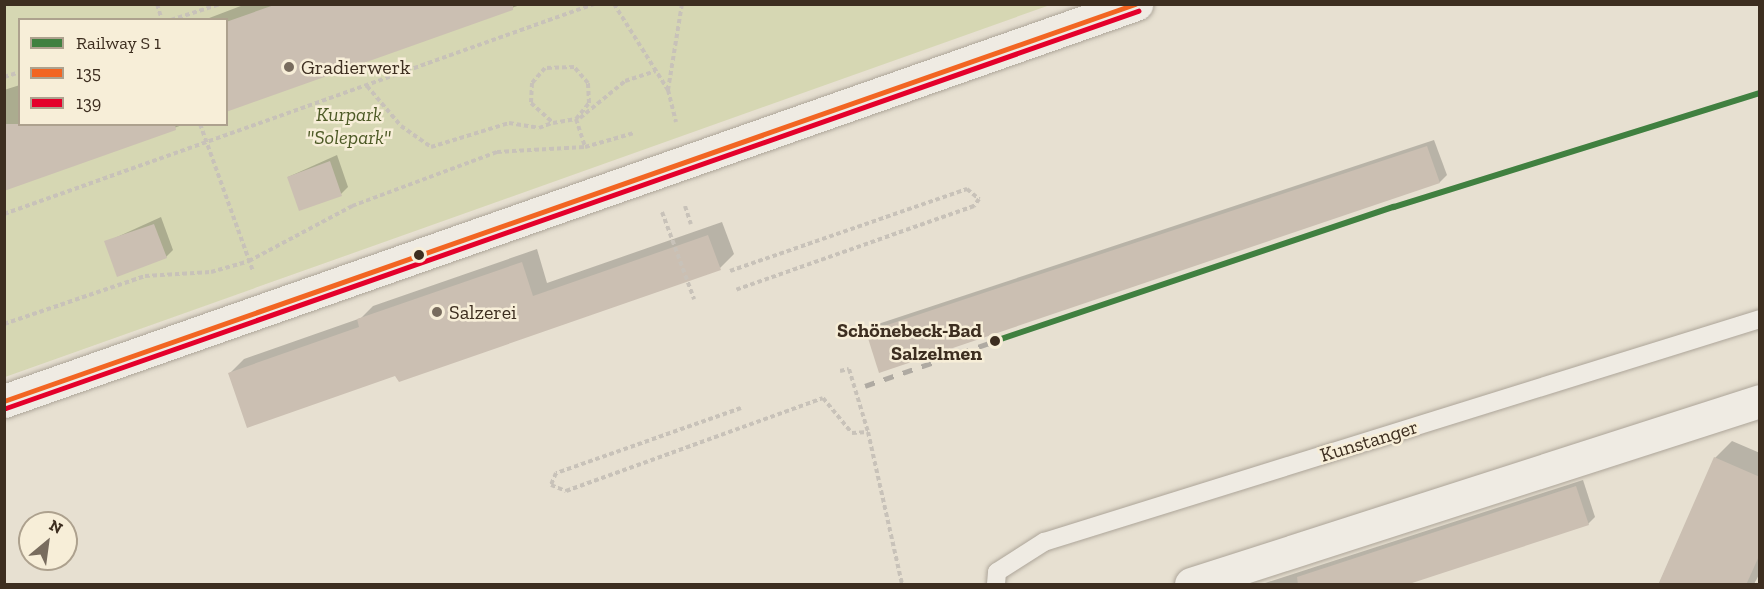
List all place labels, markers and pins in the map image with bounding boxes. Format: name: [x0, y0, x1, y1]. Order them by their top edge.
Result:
place label: Gradierwerk: [301, 55, 410, 79]
marker: Gradierwerk: [282, 60, 296, 74]
unlabelled marker: [413, 249, 425, 261]
place label: Salzerei: [449, 300, 517, 324]
marker: Salzerei: [430, 305, 444, 319]
place label: Schönebeck-Bad Salzelmen: [837, 318, 982, 365]
marker: Schönebeck-Bad Salzelmen: [986, 332, 1004, 350]

